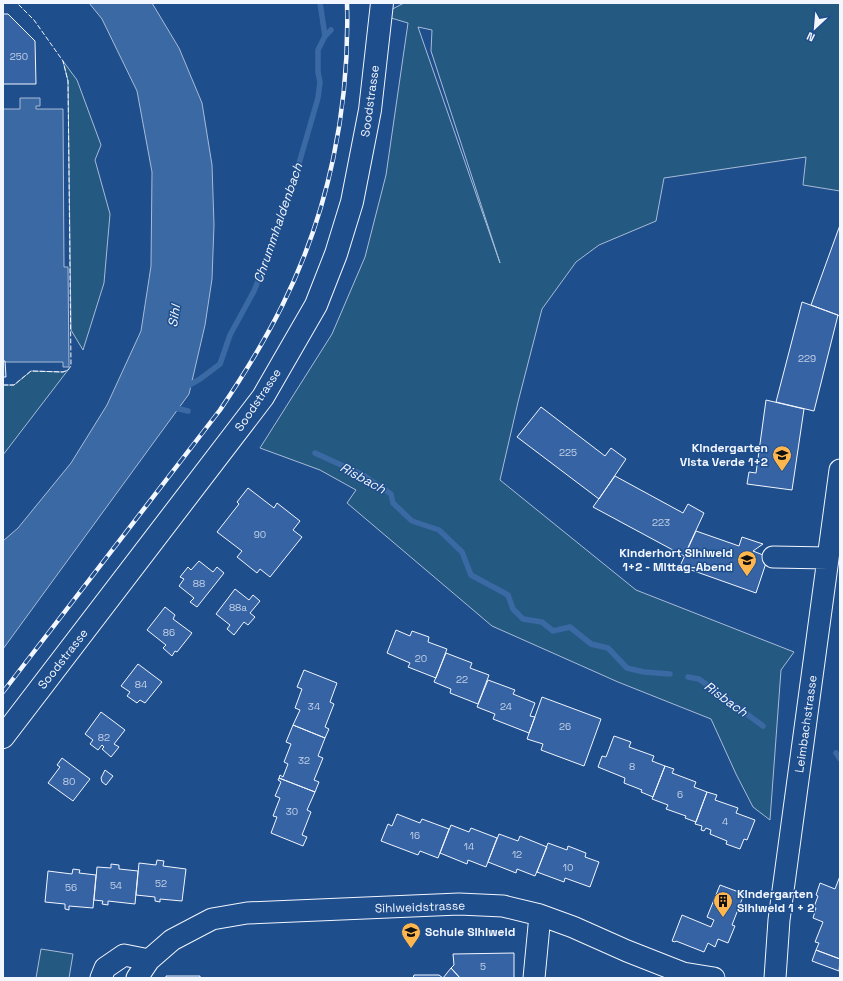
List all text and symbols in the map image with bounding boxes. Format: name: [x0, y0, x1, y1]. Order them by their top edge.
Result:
north arrow: [795, 8, 835, 48]
text: N: [804, 29, 817, 45]
house number: 250: [10, 50, 28, 63]
street label: Soodstrasse: [357, 64, 383, 138]
water label: Chrummhaldenbach: [250, 160, 307, 285]
water label: Sihl: [164, 302, 184, 328]
house number: 229: [798, 352, 816, 365]
street label: Soodstrasse: [231, 365, 285, 435]
place label: Kindergarten Vista Verde 1+2: [680, 440, 768, 470]
school or university icon: Kindergarten Vista Verde 1+2: [771, 444, 793, 472]
house number: 225: [559, 446, 577, 459]
water label: Risbach: [337, 459, 390, 498]
house number: 223: [652, 516, 670, 529]
house number: 90: [254, 528, 266, 541]
place label: Kinderhort Sihlweid 1+2 - Mittag-Abend: [619, 545, 733, 575]
school or university icon: Kinderhort Sihlweid 1+2 - Mittag-Abend: [736, 549, 758, 577]
house number: 88: [193, 577, 205, 590]
house number: 88a: [229, 601, 247, 614]
street label: Soodstrasse: [34, 625, 92, 693]
house number: 86: [163, 626, 175, 639]
house number: 20: [415, 652, 427, 665]
house number: 22: [456, 673, 468, 686]
street label: Leimbachstrasse: [791, 674, 821, 774]
house number: 84: [135, 678, 147, 691]
water label: Risbach: [701, 678, 752, 721]
house number: 34: [308, 700, 320, 713]
house number: 24: [500, 700, 512, 713]
house number: 26: [559, 720, 571, 733]
house number: 82: [98, 731, 110, 744]
house number: 32: [298, 754, 310, 767]
house number: 8: [629, 760, 635, 773]
house number: 80: [63, 775, 75, 788]
house number: 6: [677, 788, 683, 801]
house number: 30: [286, 805, 298, 818]
house number: 4: [722, 815, 728, 828]
house number: 16: [410, 829, 420, 842]
house number: 14: [464, 840, 474, 853]
house number: 12: [512, 848, 522, 861]
house number: 10: [563, 861, 573, 874]
house number: 52: [155, 877, 167, 890]
house number: 54: [110, 879, 122, 892]
house number: 56: [65, 881, 77, 894]
place label: Kindergarten Sihlweid 1 + 2: [737, 886, 814, 916]
building icon: Kindergarten Sihlweid 1 + 2: [712, 890, 734, 918]
street label: Sihlweidstrasse: [374, 897, 466, 917]
school or university icon: Schule Sihlweid: [400, 921, 422, 949]
place label: Schule Sihlweid: [425, 924, 515, 940]
house number: 5: [480, 960, 486, 973]

